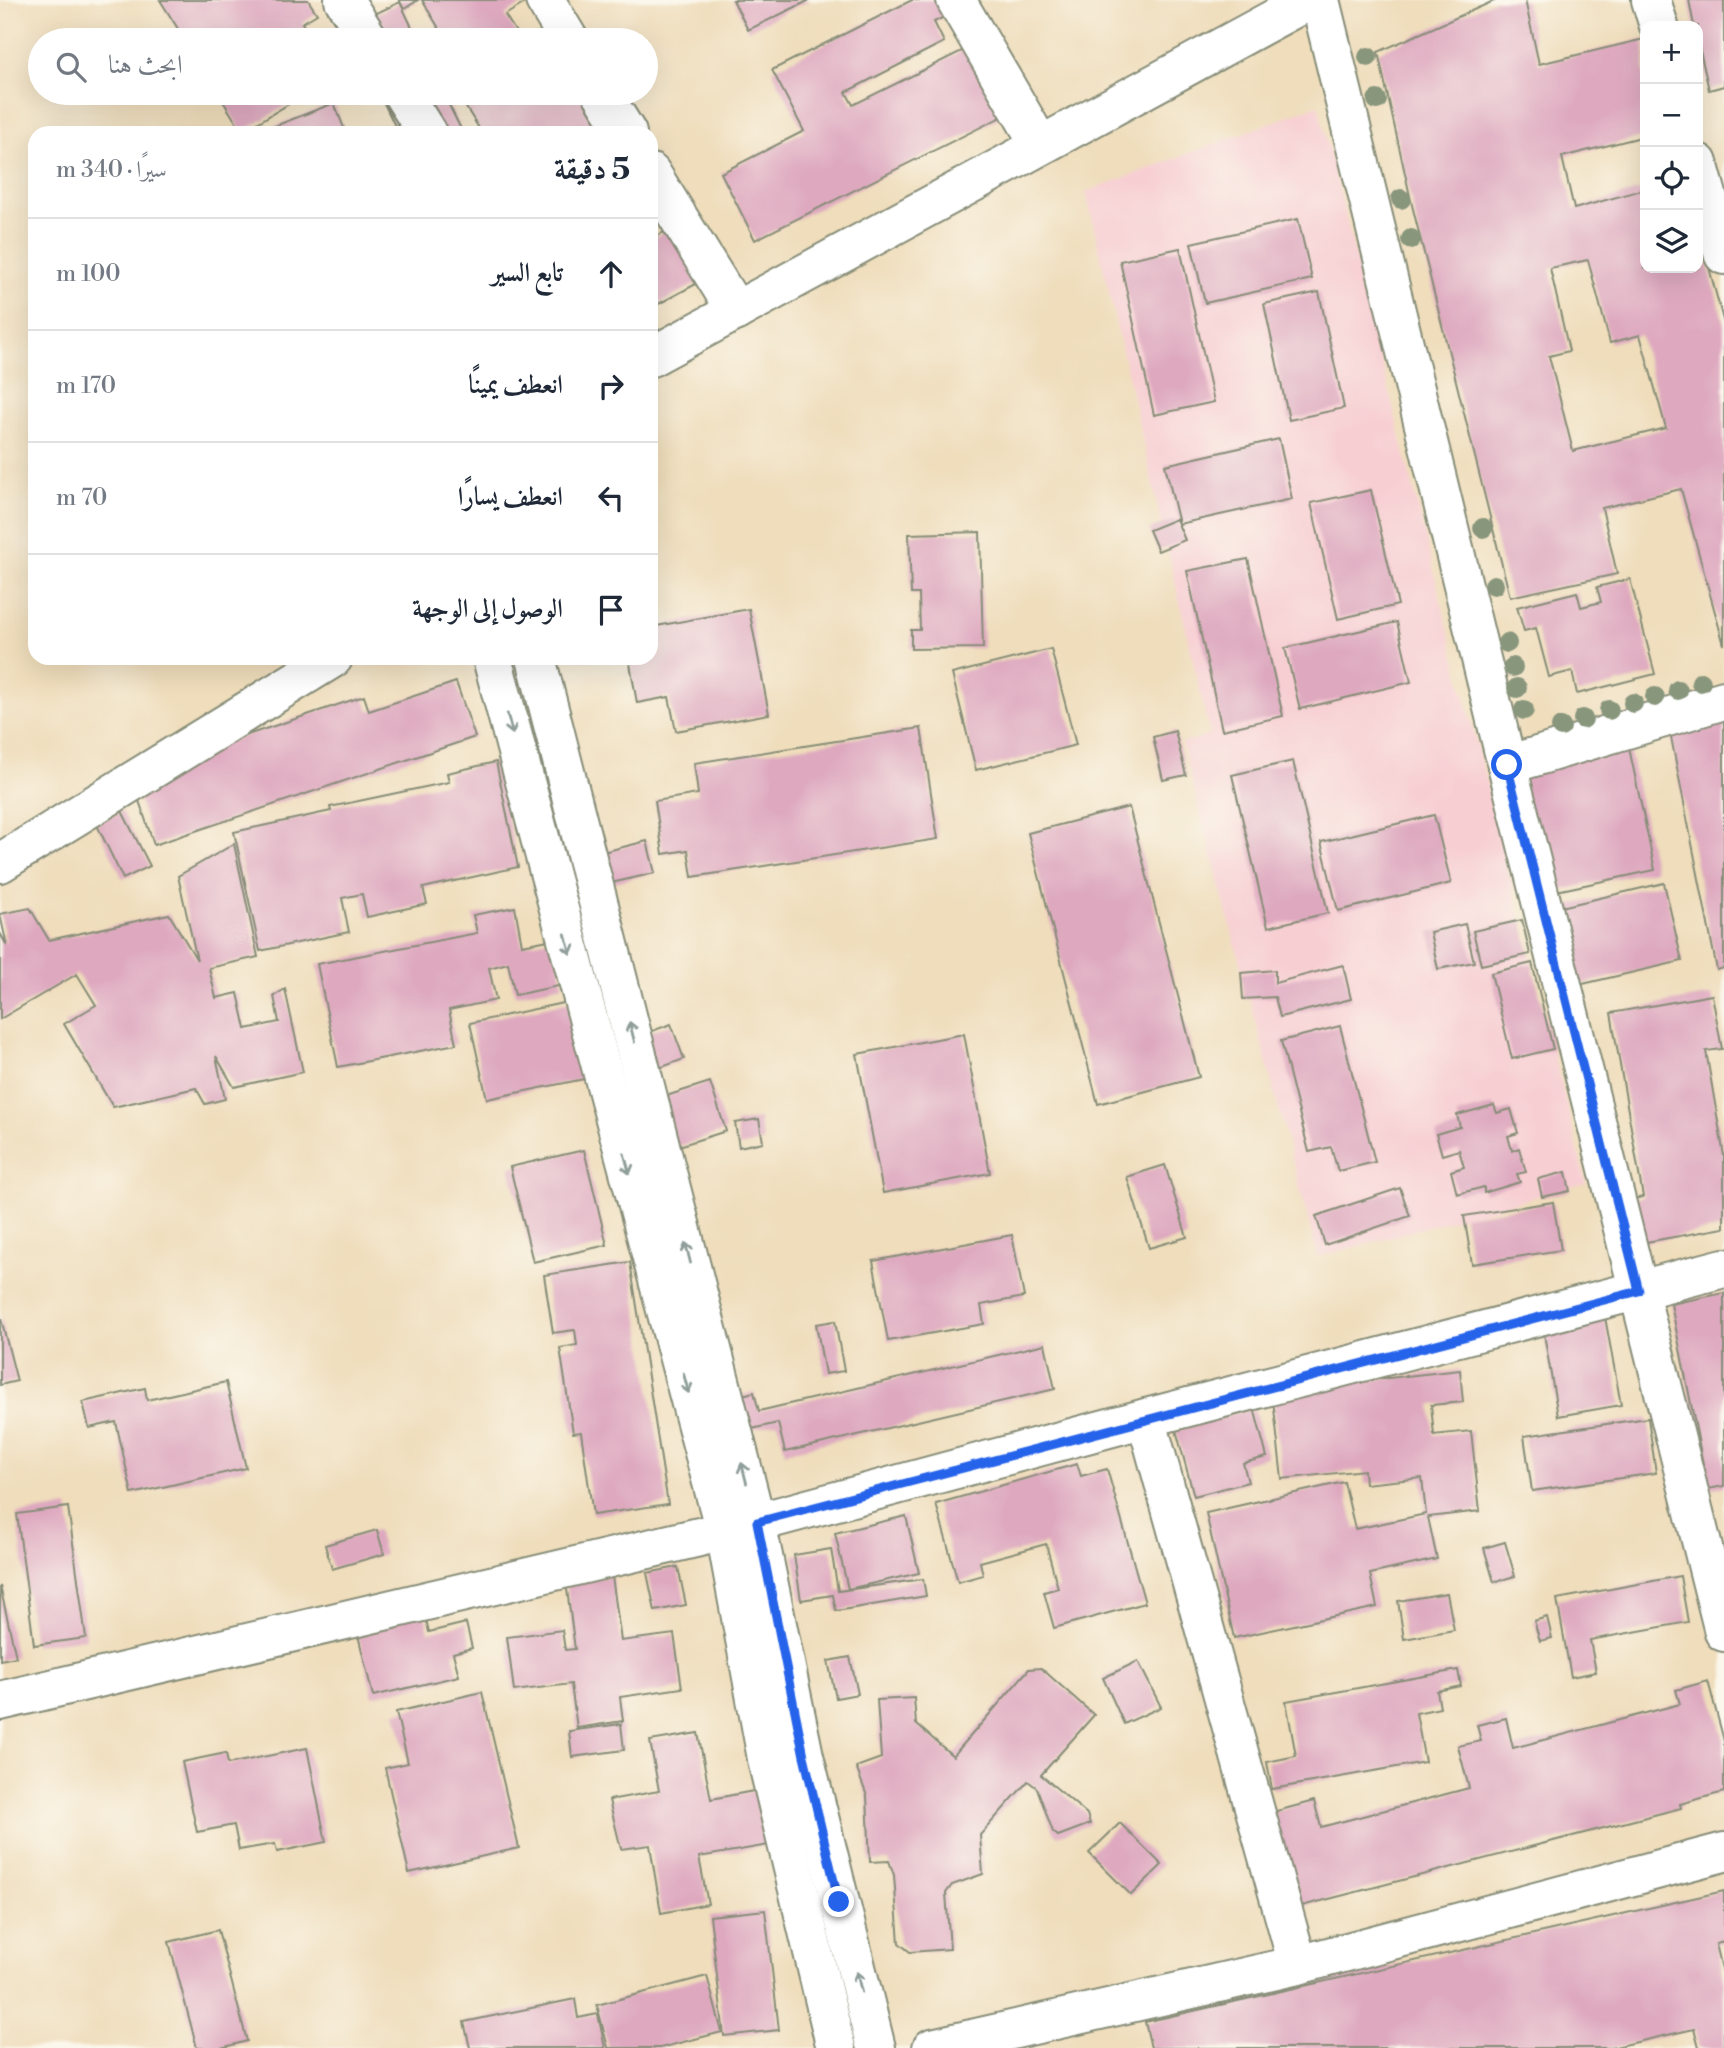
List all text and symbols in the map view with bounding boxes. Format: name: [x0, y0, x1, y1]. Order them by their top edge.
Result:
map controls: [1640, 21, 1703, 273]
button: +: [1640, 21, 1703, 84]
search box: [28, 28, 658, 105]
icon: search: [52, 48, 90, 86]
text: ابحث هنا: [108, 49, 183, 81]
button: −: [1640, 84, 1703, 147]
button: locate: [1640, 147, 1703, 210]
text: 5 دقيقة: [554, 151, 630, 189]
text: سيرًا · 340 m: [56, 156, 167, 184]
button: layers: [1640, 210, 1703, 273]
icon: ahead: [592, 255, 630, 293]
text: تابع السير: [491, 257, 563, 289]
text: 100 m: [56, 260, 121, 288]
icon: right: [592, 367, 630, 405]
text: انعطف يمينًا: [468, 369, 563, 401]
text: 170 m: [56, 372, 116, 400]
icon: left: [592, 479, 630, 517]
text: انعطف يسارًا: [458, 481, 563, 513]
text: 70 m: [56, 484, 107, 512]
icon: arrive: [592, 591, 630, 629]
text: الوصول إلى الوجهة: [412, 593, 563, 625]
one-way arrow: [504, 712, 517, 735]
route start: [1491, 749, 1522, 780]
one-way arrow: [563, 933, 576, 955]
one-way arrow: [625, 1022, 638, 1044]
one-way arrow: [621, 1152, 634, 1174]
one-way arrow: [681, 1242, 694, 1265]
one-way arrow: [680, 1371, 693, 1394]
one-way arrow: [737, 1462, 750, 1485]
route end: [823, 1886, 854, 1917]
one-way arrow: [852, 1971, 865, 1994]

